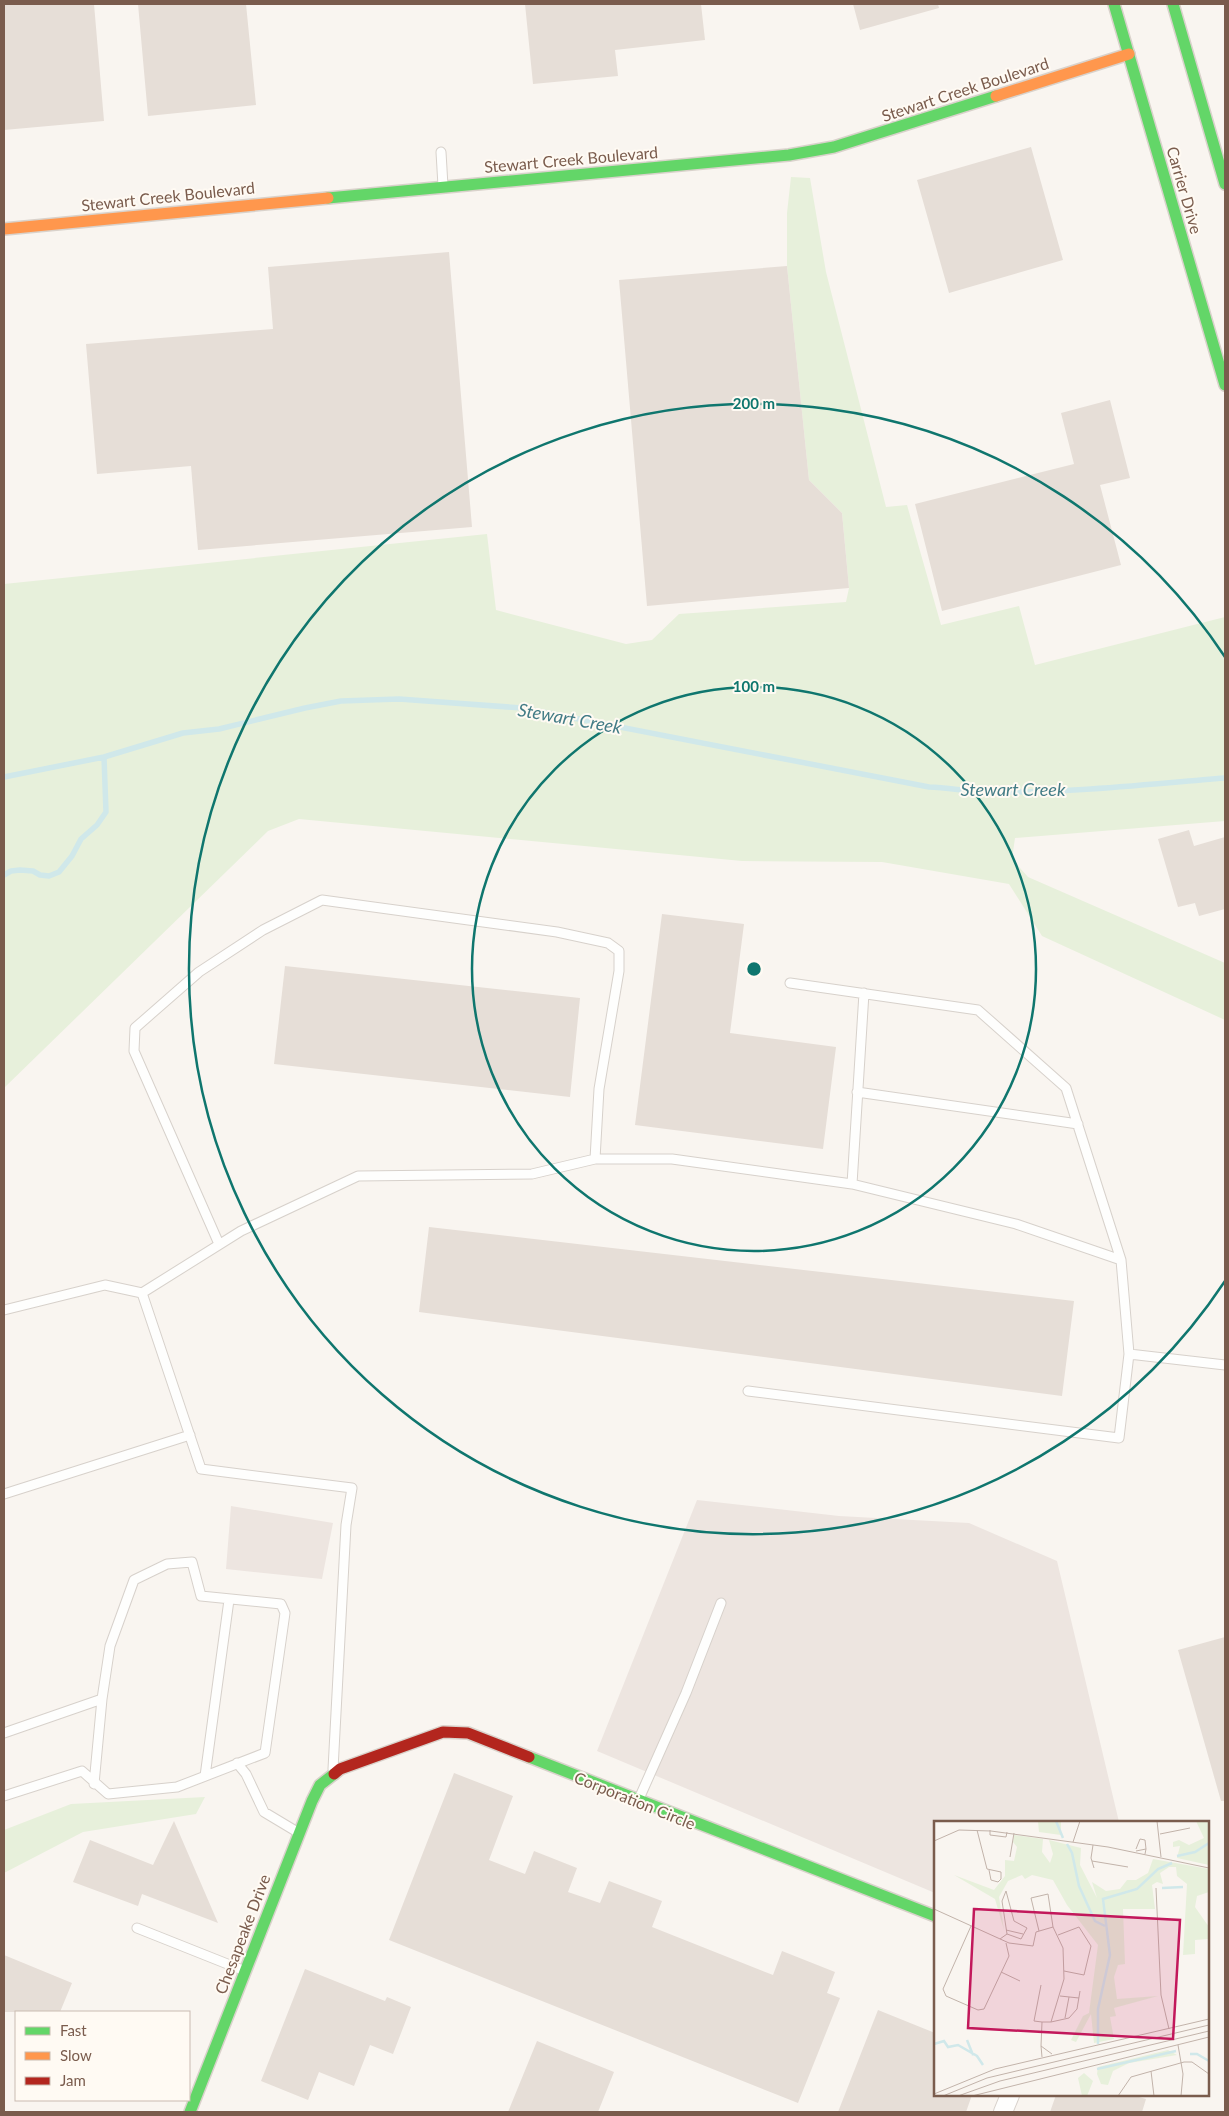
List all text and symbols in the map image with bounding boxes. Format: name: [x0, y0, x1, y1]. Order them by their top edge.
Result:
street label: Stewart Creek Boulevard: [879, 53, 1051, 125]
street label: Stewart Creek Boulevard: [483, 142, 659, 176]
street label: Carrier Drive: [1163, 144, 1207, 236]
street label: Stewart Creek Boulevard: [80, 177, 256, 215]
text: 200 m: [733, 394, 775, 412]
text: 100 m: [733, 677, 775, 695]
water label: Stewart Creek: [516, 698, 624, 738]
water label: Stewart Creek: [960, 778, 1066, 800]
centre of rings: [745, 960, 763, 978]
street label: Corporation Circle: [572, 1767, 698, 1833]
inset map: [934, 1821, 1209, 2096]
street label: Chesapeake Drive: [210, 1871, 274, 1997]
legend: [15, 2011, 190, 2101]
text: Fast: [60, 2021, 87, 2039]
text: Slow: [60, 2046, 92, 2064]
text: Jam: [60, 2071, 86, 2089]

